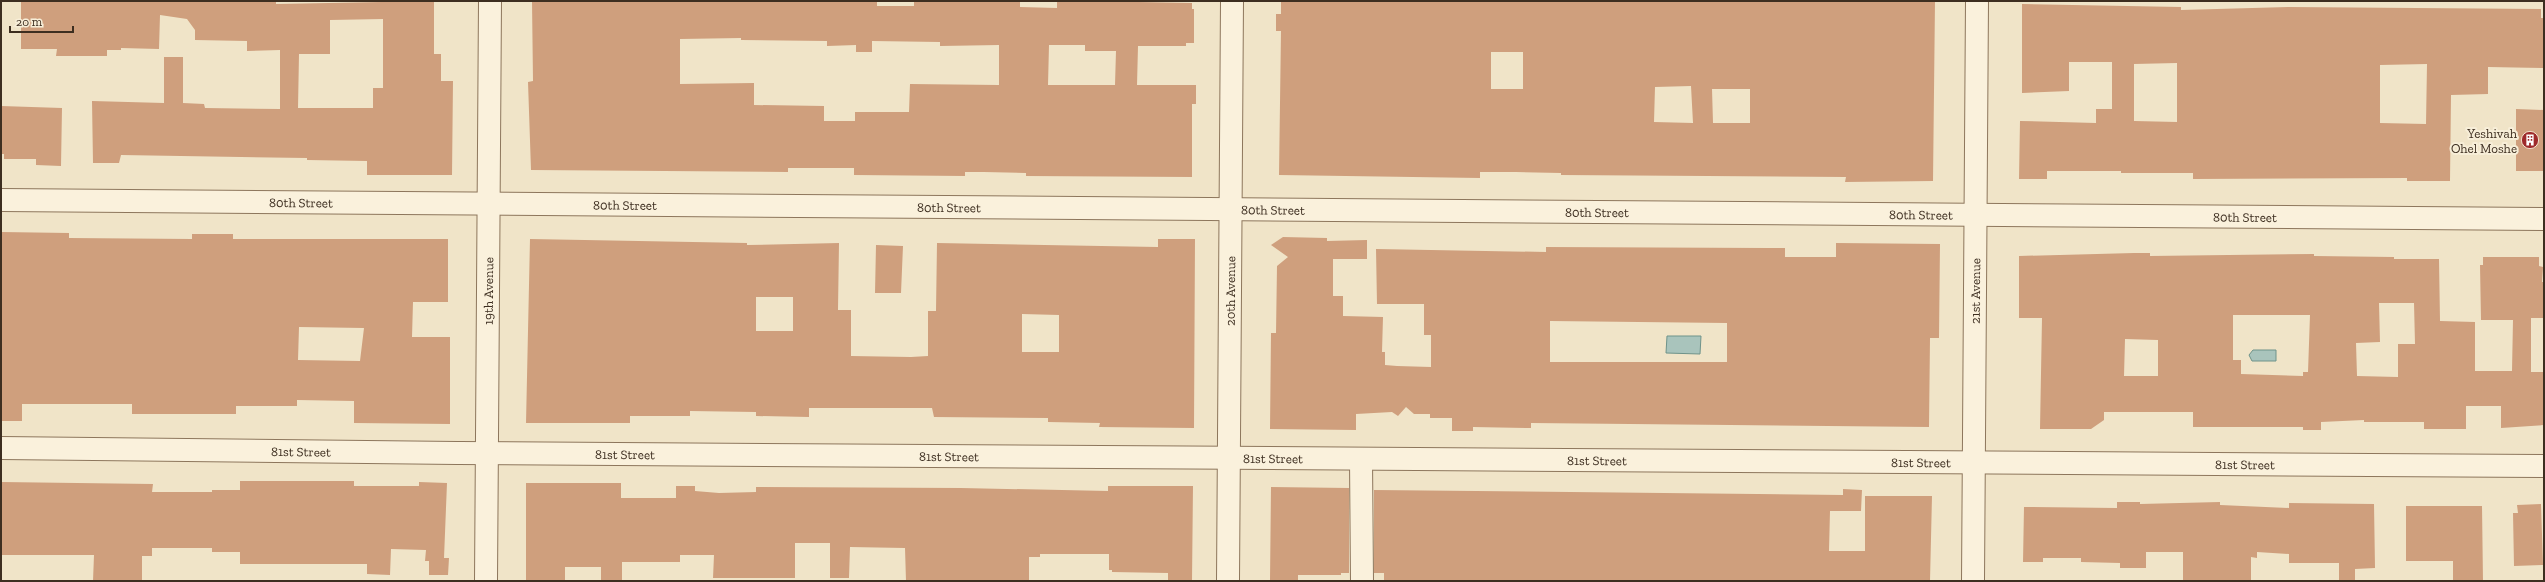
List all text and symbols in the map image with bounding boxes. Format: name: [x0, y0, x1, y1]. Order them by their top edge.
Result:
scale bar: [10, 8, 73, 34]
text: 20 m: [16, 15, 43, 29]
place label: Yeshivah Ohel Moshe: [2451, 126, 2518, 156]
building icon: Yeshivah Ohel Moshe: [2520, 130, 2540, 150]
street label: 80th Street: [269, 195, 333, 210]
street label: 80th Street: [593, 197, 657, 212]
street label: 80th Street: [917, 199, 981, 215]
street label: 80th Street: [1241, 202, 1305, 217]
street label: 80th Street: [1565, 204, 1629, 220]
street label: 80th Street: [1889, 207, 1953, 222]
street label: 80th Street: [2213, 209, 2277, 225]
street label: 20th Avenue: [1222, 256, 1238, 326]
street label: 19th Avenue: [480, 257, 496, 325]
street label: 21st Avenue: [1967, 258, 1983, 324]
street label: 81st Street: [271, 443, 331, 459]
street label: 81st Street: [595, 446, 655, 462]
street label: 81st Street: [919, 448, 979, 464]
street label: 81st Street: [1243, 450, 1303, 466]
street label: 81st Street: [1567, 452, 1627, 468]
street label: 81st Street: [1891, 454, 1951, 470]
street label: 81st Street: [2215, 456, 2275, 472]

